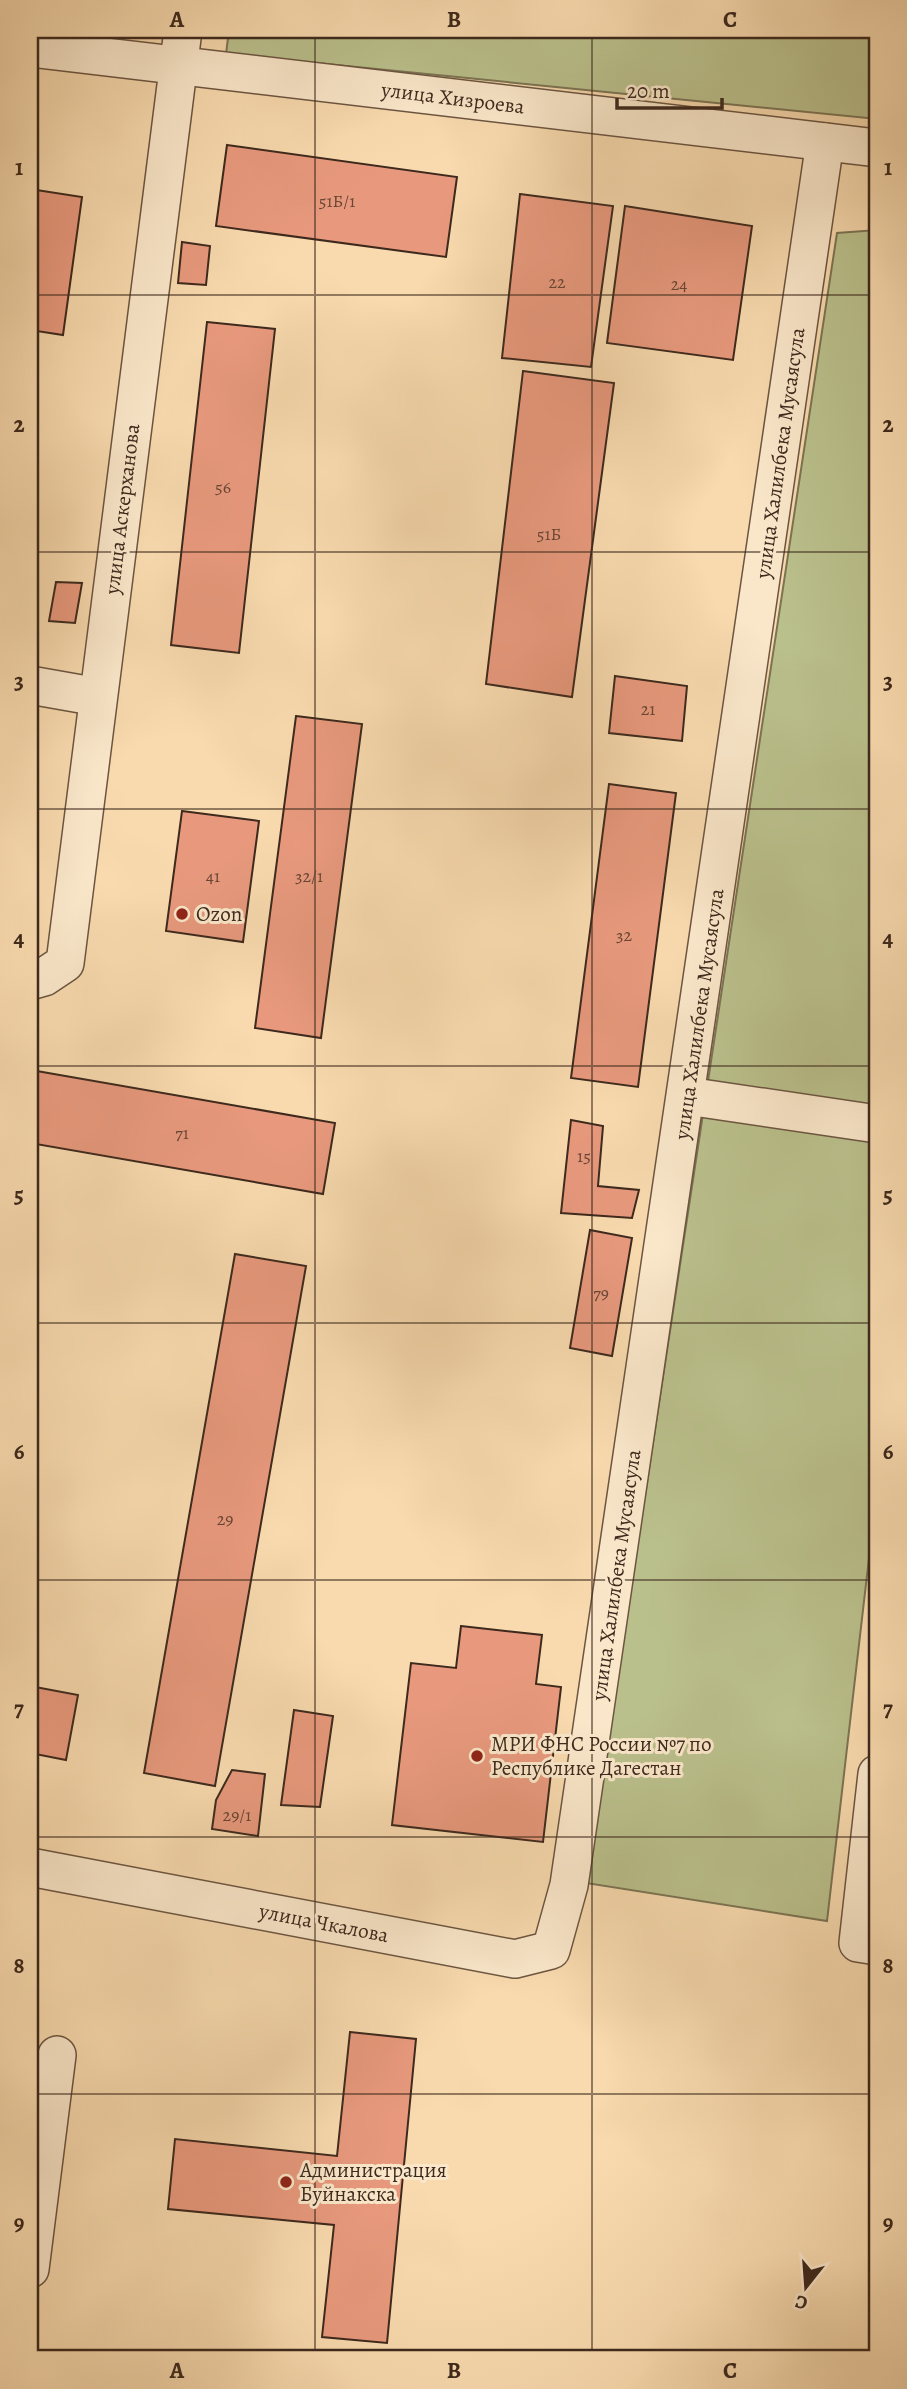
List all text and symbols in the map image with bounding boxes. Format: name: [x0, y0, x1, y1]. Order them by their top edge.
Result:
text: A: [169, 4, 185, 35]
text: B: [447, 4, 461, 35]
text: C: [723, 4, 737, 35]
scale bar: [617, 66, 722, 110]
street label: улица Хизроева: [379, 75, 526, 121]
text: 20 m: [627, 77, 670, 105]
text: 1: [15, 152, 23, 183]
text: 1: [884, 152, 892, 183]
house number: 51Б/1: [319, 189, 355, 213]
house number: 22: [548, 270, 566, 294]
house number: 24: [671, 272, 687, 296]
street label: улица Халилбека Мусаясула: [748, 325, 812, 581]
text: 2: [13, 409, 25, 440]
text: 2: [882, 409, 894, 440]
street label: улица Аскерханова: [98, 422, 146, 597]
house number: 56: [215, 475, 231, 499]
house number: 51Б: [537, 522, 561, 546]
text: 3: [14, 666, 24, 697]
text: 3: [883, 666, 893, 697]
house number: 21: [641, 697, 655, 721]
house number: 41: [206, 864, 220, 888]
house number: 32/1: [295, 864, 323, 888]
street label: улица Халилбека Мусаясула: [667, 886, 731, 1142]
place label: Ozon: [196, 900, 242, 928]
marker: Ozon: [174, 906, 190, 922]
text: 4: [14, 923, 25, 954]
house number: 32: [616, 923, 632, 947]
text: 4: [883, 923, 894, 954]
house number: 71: [175, 1121, 189, 1145]
house number: 15: [577, 1144, 591, 1168]
text: 5: [14, 1179, 24, 1210]
text: 5: [883, 1179, 893, 1210]
house number: 79: [593, 1281, 609, 1305]
text: 6: [14, 1436, 25, 1467]
text: 6: [883, 1436, 894, 1467]
street label: улица Халилбека Мусаясула: [584, 1447, 648, 1703]
house number: 29: [217, 1507, 233, 1531]
text: 7: [14, 1693, 24, 1724]
text: 7: [883, 1693, 893, 1724]
place label: МРИ ФНС России №7 по Республике Дагестан: [491, 1730, 712, 1782]
marker: МРИ ФНС России №7 по Республике Дагестан: [469, 1748, 485, 1764]
house number: 29/1: [223, 1803, 251, 1827]
street label: улица Чкалова: [256, 1897, 391, 1949]
text: 8: [13, 1950, 25, 1981]
text: 8: [882, 1950, 894, 1981]
place label: Администрация Буйнакска: [299, 2156, 447, 2208]
marker: Администрация Буйнакска: [278, 2174, 294, 2190]
text: 9: [14, 2207, 24, 2238]
text: 9: [883, 2207, 893, 2238]
north arrow: [771, 2252, 841, 2322]
text: С: [792, 2288, 811, 2316]
text: A: [169, 2355, 185, 2386]
text: B: [447, 2355, 461, 2386]
text: C: [723, 2355, 737, 2386]

